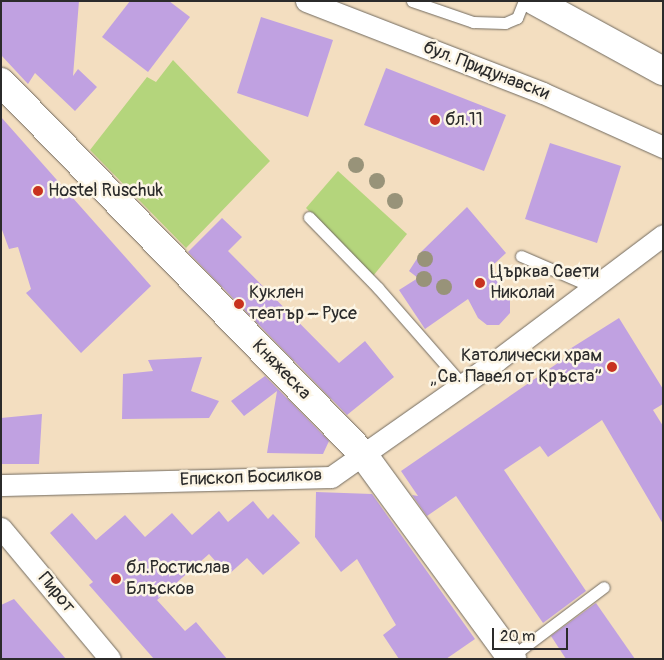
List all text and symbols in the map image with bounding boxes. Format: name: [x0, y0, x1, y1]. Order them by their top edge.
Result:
street label: бул. Придунавски: [420, 37, 552, 105]
place label: бл.11: [445, 109, 483, 131]
marker: бл.11: [429, 114, 441, 126]
place label: Hostel Ruschuk: [48, 180, 163, 202]
marker: Hostel Ruschuk: [32, 185, 44, 197]
place label: Църква Свети Николай: [490, 262, 599, 304]
marker: Църква Свети Николай: [474, 277, 486, 289]
place label: Куклен театър – Русе: [249, 283, 357, 326]
marker: Куклен театър – Русе: [233, 298, 245, 310]
street label: Княжеска: [247, 336, 315, 404]
place label: Католически храм „Св. Павел от Кръста”: [430, 346, 602, 388]
marker: Католически храм „Св. Павел от Кръста”: [606, 361, 618, 373]
street label: Епископ Босилков: [179, 465, 323, 491]
place label: бл.Ростислав Блъсков: [126, 558, 230, 600]
street label: Пирот: [33, 568, 79, 618]
marker: бл.Ростислав Блъсков: [110, 573, 122, 585]
scale bar: [494, 618, 570, 650]
text: 20 m: [500, 627, 535, 646]

